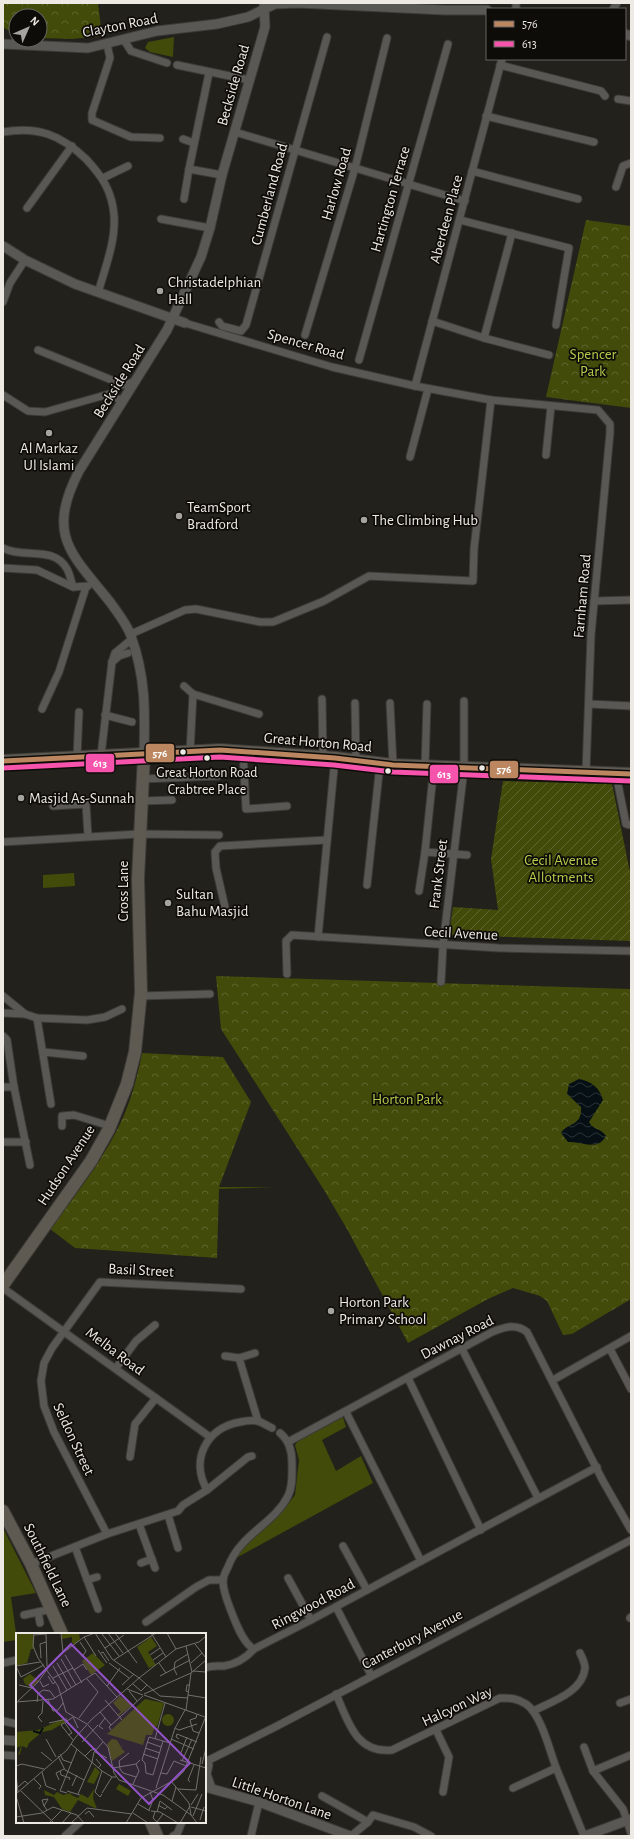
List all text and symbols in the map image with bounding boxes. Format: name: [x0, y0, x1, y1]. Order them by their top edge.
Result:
north arrow: [8, 8, 48, 48]
legend: [486, 8, 626, 60]
street label: Clayton Road: [81, 11, 159, 40]
text: N: [28, 15, 41, 28]
text: 576: [522, 18, 538, 30]
text: 613: [522, 38, 537, 50]
street label: Beckside Road: [215, 43, 252, 127]
street label: Cumberland Road: [249, 141, 290, 247]
street label: Hartington Terrace: [368, 144, 413, 254]
street label: Harlow Road: [319, 146, 354, 222]
street label: Aberdeen Place: [427, 173, 466, 265]
place label: Christadelphian Hall: [168, 275, 261, 307]
marker: Christadelphian Hall: [155, 286, 165, 296]
street label: Spencer Road: [266, 326, 346, 363]
street label: Beckside Road: [91, 342, 148, 421]
park label: Spencer Park: [570, 347, 617, 379]
marker: Al Markaz Ul Islami: [44, 428, 54, 438]
place label: Al Markaz Ul Islami: [20, 441, 78, 473]
place label: TeamSport Bradford: [187, 500, 251, 532]
marker: TeamSport Bradford: [174, 511, 184, 521]
place label: The Climbing Hub: [372, 513, 478, 528]
marker: The Climbing Hub: [359, 515, 369, 525]
street label: Farnham Road: [571, 553, 594, 639]
street label: Great Horton Road: [263, 730, 373, 755]
line badge: 576: [145, 743, 175, 763]
unlabelled marker: [178, 747, 188, 757]
text: 576: [153, 748, 167, 759]
line badge: 613: [85, 753, 115, 773]
marker: Great Horton Road Crabtree Place: [202, 753, 212, 763]
text: 613: [93, 758, 107, 769]
line badge: 576: [489, 760, 519, 779]
unlabelled marker: [477, 763, 487, 773]
line badge: 613: [429, 764, 459, 784]
text: 576: [497, 764, 511, 775]
place label: Great Horton Road Crabtree Place: [156, 766, 258, 797]
unlabelled marker: [383, 766, 393, 776]
text: 613: [437, 769, 451, 780]
place label: Masjid As-Sunnah: [29, 791, 134, 806]
marker: Masjid As-Sunnah: [16, 793, 26, 803]
street label: Frank Street: [427, 838, 450, 910]
park label: Cecil Avenue Allotments: [524, 853, 598, 885]
street label: Cross Lane: [116, 860, 131, 921]
place label: Sultan Bahu Masjid: [176, 887, 249, 919]
marker: Sultan Bahu Masjid: [163, 898, 173, 908]
street label: Cecil Avenue: [424, 924, 498, 943]
park label: Horton Park: [372, 1092, 442, 1107]
street label: Hudson Avenue: [35, 1122, 98, 1208]
street label: Basil Street: [108, 1261, 174, 1280]
place label: Horton Park Primary School: [339, 1295, 427, 1327]
marker: Horton Park Primary School: [326, 1306, 336, 1316]
street label: Dawnay Road: [418, 1313, 496, 1362]
street label: Melba Road: [83, 1325, 147, 1378]
street label: Seldon Street: [50, 1401, 97, 1478]
street label: Southfield Lane: [21, 1521, 74, 1610]
street label: Ringwood Road: [269, 1576, 357, 1633]
street label: Canterbury Avenue: [359, 1607, 465, 1672]
inset map: [16, 1633, 206, 1823]
street label: Halcyon Way: [420, 1683, 495, 1729]
street label: Little Horton Lane: [230, 1774, 334, 1823]

